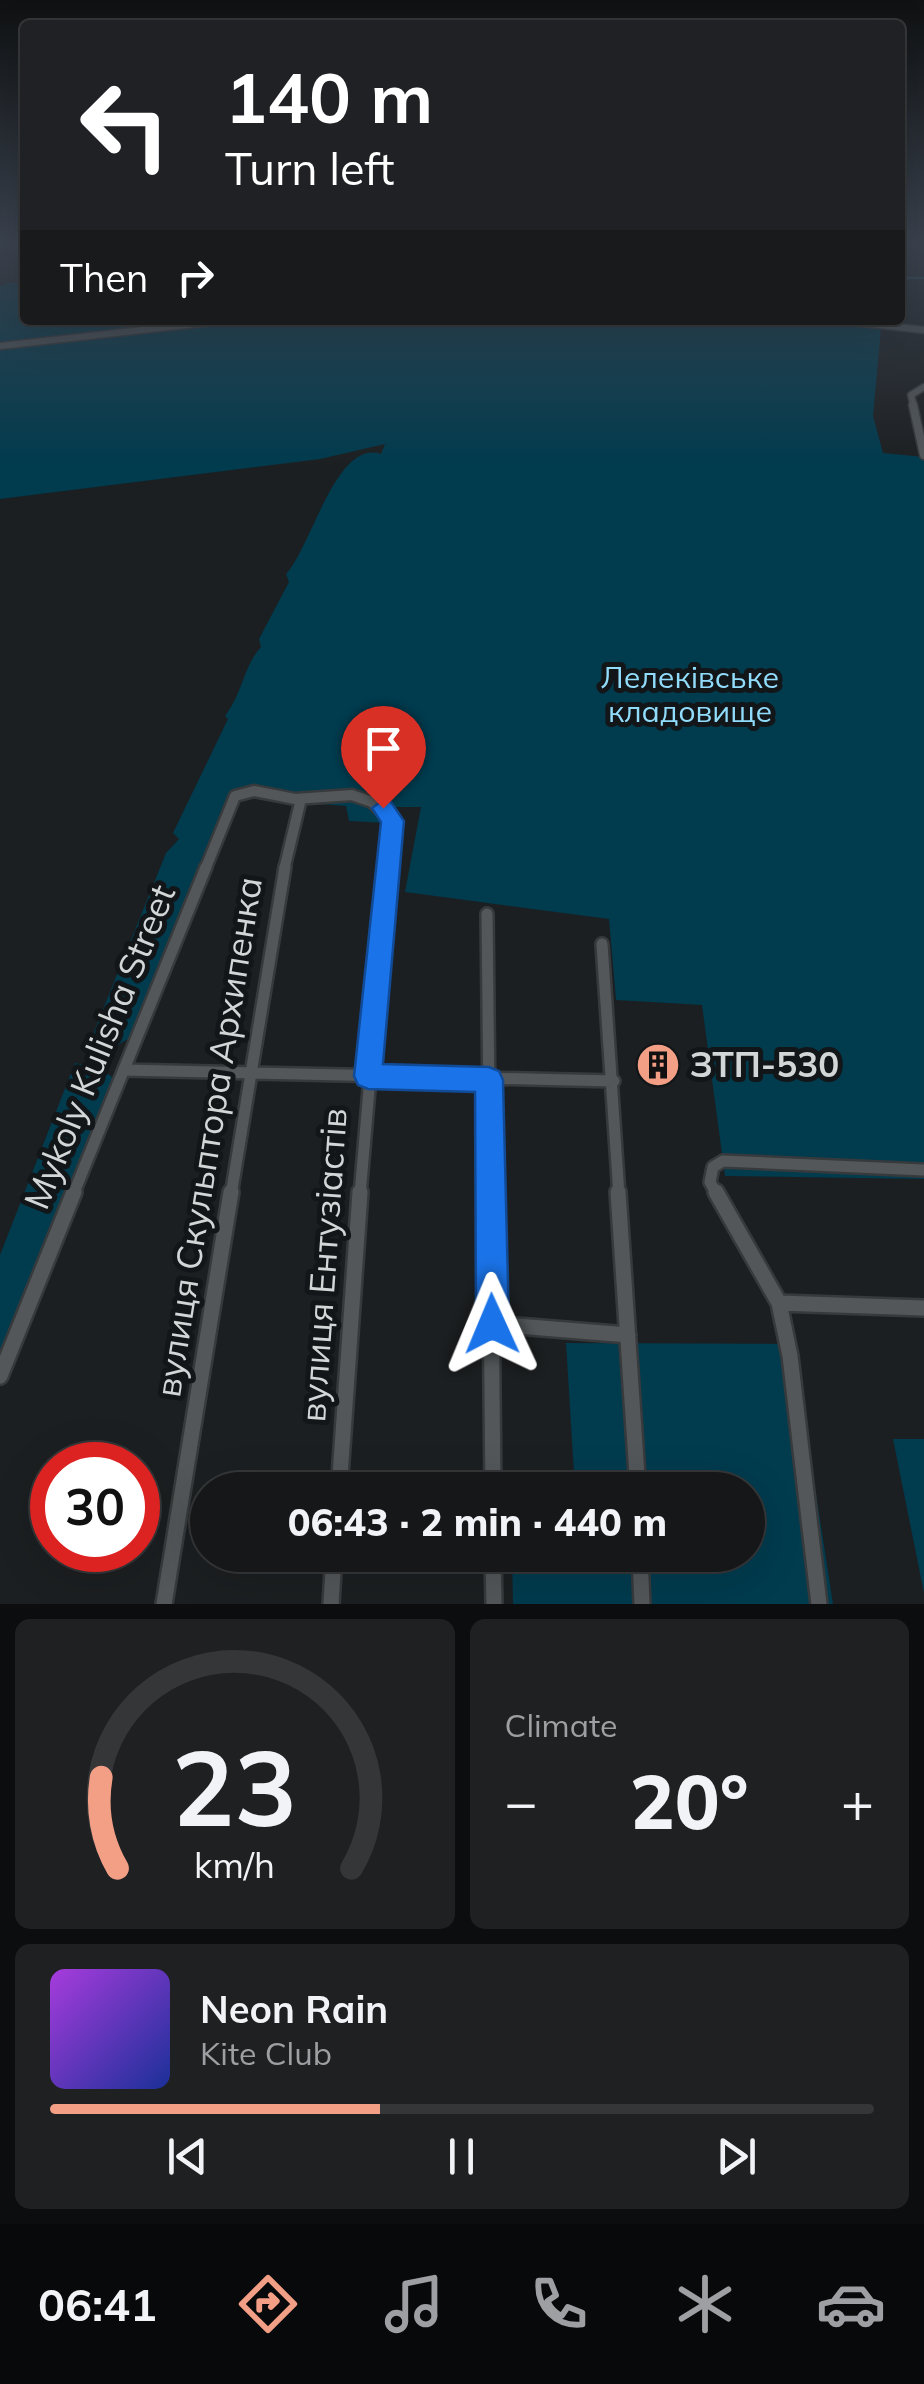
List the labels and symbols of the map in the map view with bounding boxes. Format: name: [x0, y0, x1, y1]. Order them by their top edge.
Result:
park label: Лелеківське кладовище: [601, 658, 779, 730]
pin: [341, 706, 426, 809]
street label: вулиця Скульптора Архипенка: [145, 874, 271, 1400]
street label: Mykoly Kulisha Street: [14, 878, 184, 1215]
building icon: ЗТП-530: [635, 1042, 681, 1088]
place label: ЗТП-530: [690, 1042, 839, 1086]
street label: вулиця Ентузіастів: [290, 1107, 356, 1423]
position arrow: [440, 1272, 544, 1376]
speed limit sign: 30: [30, 1442, 160, 1572]

